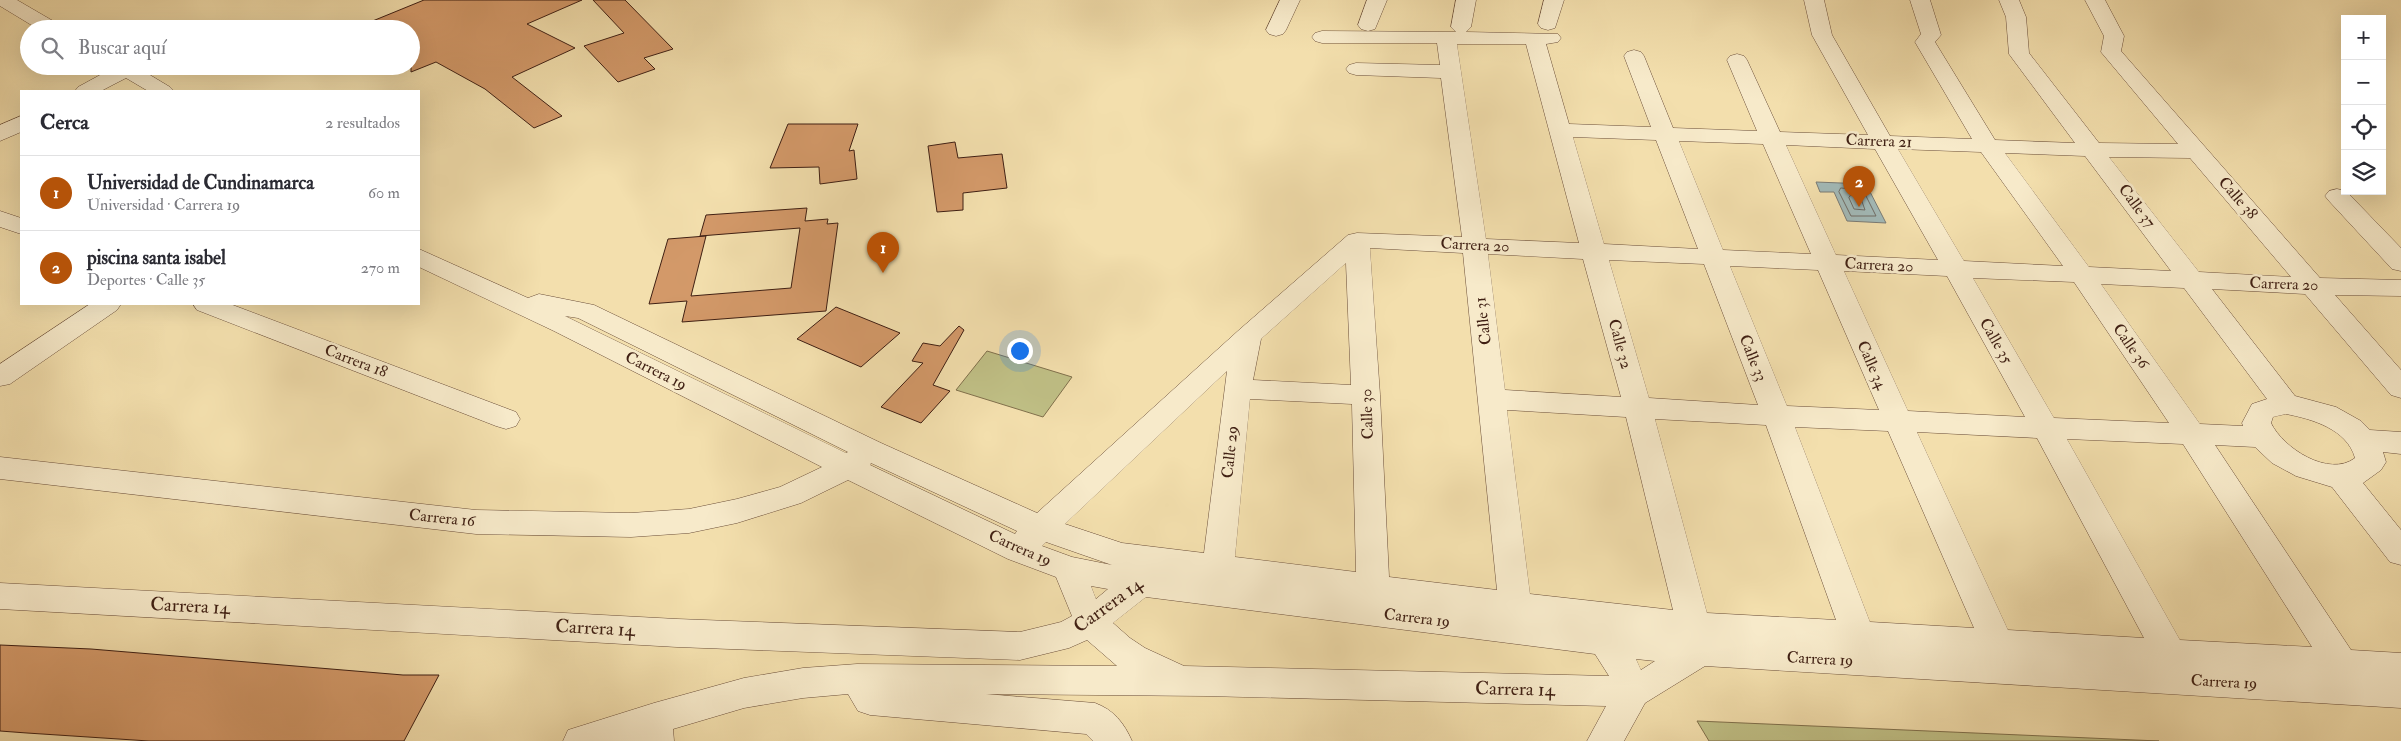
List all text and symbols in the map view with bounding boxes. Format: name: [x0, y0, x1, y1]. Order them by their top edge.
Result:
map controls: [2341, 15, 2386, 195]
button: +: [2341, 15, 2386, 60]
search box: [20, 20, 420, 75]
icon: search: [38, 34, 66, 62]
text: Buscar aquí: [78, 36, 166, 60]
button: −: [2341, 60, 2386, 105]
button: locate: [2341, 105, 2386, 150]
text: Cerca: [40, 109, 89, 136]
text: 2 resultados: [325, 113, 400, 133]
street label: Carrera 21: [1845, 130, 1913, 152]
button: layers: [2341, 150, 2386, 195]
pin: 2: [1843, 166, 1875, 207]
text: Universidad de Cundinamarca: [87, 171, 314, 195]
street label: Calle 38: [2214, 173, 2262, 224]
street label: Calle 37: [2114, 180, 2160, 232]
text: 1: [53, 183, 59, 203]
text: 60 m: [368, 183, 400, 203]
text: Universidad · Carrera 19: [87, 195, 240, 215]
pin: 1: [867, 232, 899, 273]
street label: Carrera 20: [1440, 233, 1510, 257]
text: piscina santa isabel: [87, 246, 226, 270]
street label: Carrera 20: [1844, 253, 1914, 277]
text: 2: [52, 258, 60, 278]
text: 270 m: [361, 258, 400, 278]
text: Deportes · Calle 35: [87, 270, 205, 290]
street label: Carrera 20: [2249, 273, 2319, 295]
street label: Calle 31: [1470, 296, 1496, 346]
street label: Calle 35: [1975, 315, 2017, 367]
street label: Calle 32: [1604, 317, 1636, 371]
street label: Calle 36: [2108, 320, 2154, 373]
street label: Calle 33: [1735, 332, 1771, 384]
your location: [1007, 338, 1033, 364]
street label: Calle 34: [1852, 338, 1892, 394]
street label: Carrera 18: [322, 340, 391, 382]
street label: Carrera 19: [622, 347, 690, 395]
street label: Calle 30: [1356, 388, 1378, 440]
street label: Calle 29: [1217, 425, 1243, 479]
street label: Carrera 16: [408, 505, 477, 532]
street label: Carrera 19: [986, 525, 1054, 571]
street label: Carrera 14: [1069, 571, 1148, 638]
street label: Carrera 14: [150, 592, 231, 620]
street label: Carrera 19: [1383, 604, 1451, 632]
street label: Carrera 14: [555, 614, 636, 642]
street label: Carrera 19: [1786, 647, 1854, 671]
street label: Carrera 19: [2190, 670, 2258, 694]
street label: Carrera 14: [1475, 676, 1556, 702]

